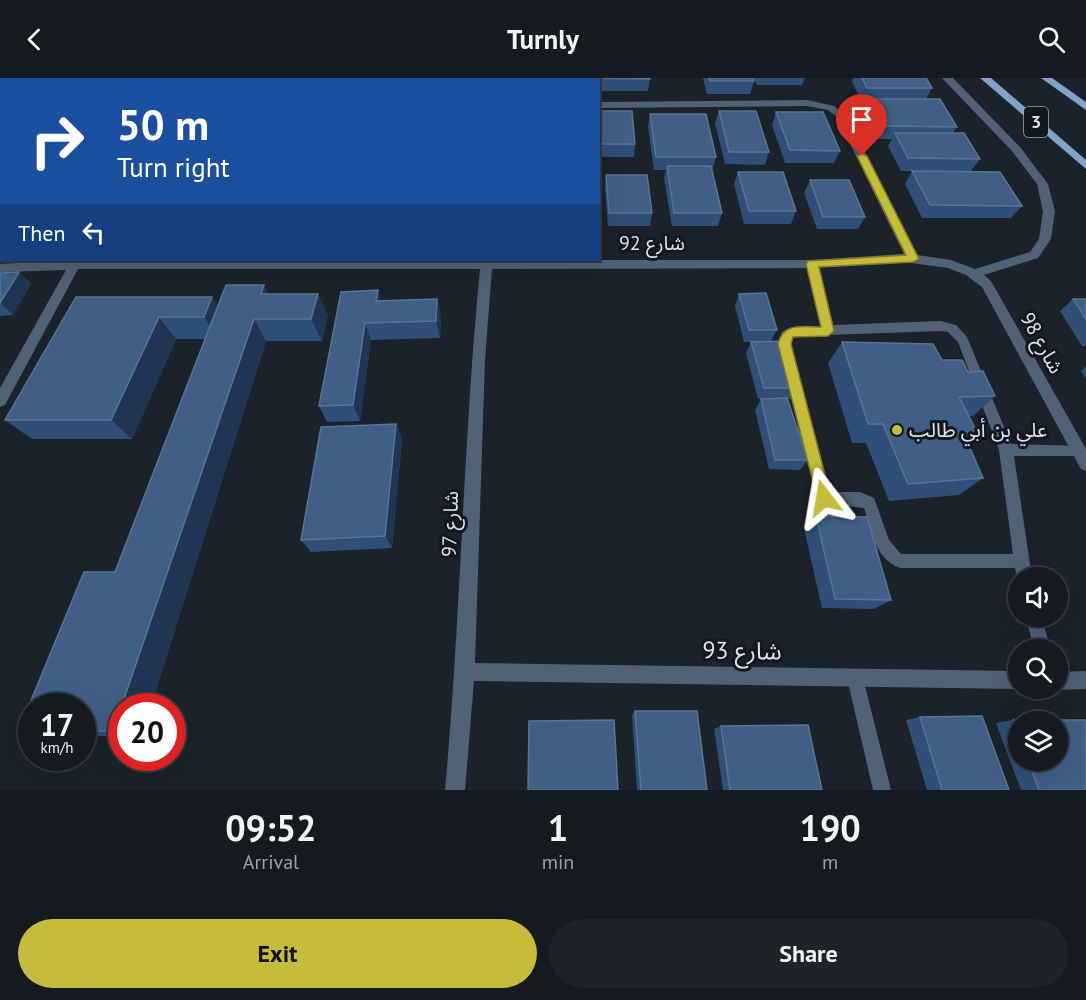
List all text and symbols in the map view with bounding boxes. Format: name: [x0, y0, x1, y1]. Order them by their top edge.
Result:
text: Turnly: [507, 22, 579, 56]
icon: back: [18, 23, 51, 56]
icon: search: [1035, 23, 1068, 56]
pin: [836, 94, 887, 156]
text: 50 m: [117, 97, 209, 152]
icon: right: [18, 102, 96, 180]
icon: arrive: [845, 103, 878, 136]
road number: 3: [1024, 107, 1048, 137]
text: Turn right: [117, 150, 230, 184]
icon: left: [77, 216, 110, 249]
text: Then: [18, 219, 65, 247]
street label: شارع 92: [619, 230, 685, 258]
street label: شارع 98: [1013, 308, 1069, 379]
place label: علي بن أبي طالب: [909, 417, 1047, 446]
marker: علي بن أبي طالب: [890, 423, 904, 437]
position arrow: [792, 466, 856, 530]
street label: شارع 97: [436, 490, 466, 558]
map controls: [1008, 567, 1068, 771]
button: sound: [1008, 567, 1068, 627]
street label: شارع 93: [702, 634, 782, 669]
button: search: [1008, 639, 1068, 699]
speed limit sign: 20: [108, 693, 186, 771]
text: 17: [40, 705, 74, 744]
button: layers: [1008, 711, 1068, 771]
text: km/h: [41, 738, 73, 757]
text: 09:52: [225, 804, 317, 851]
text: 1: [548, 804, 568, 851]
text: 190: [800, 804, 861, 851]
text: Arrival: [243, 849, 299, 875]
text: min: [542, 849, 574, 875]
text: m: [822, 849, 838, 875]
button: Exit: [18, 919, 537, 988]
button: Share: [549, 919, 1068, 988]

